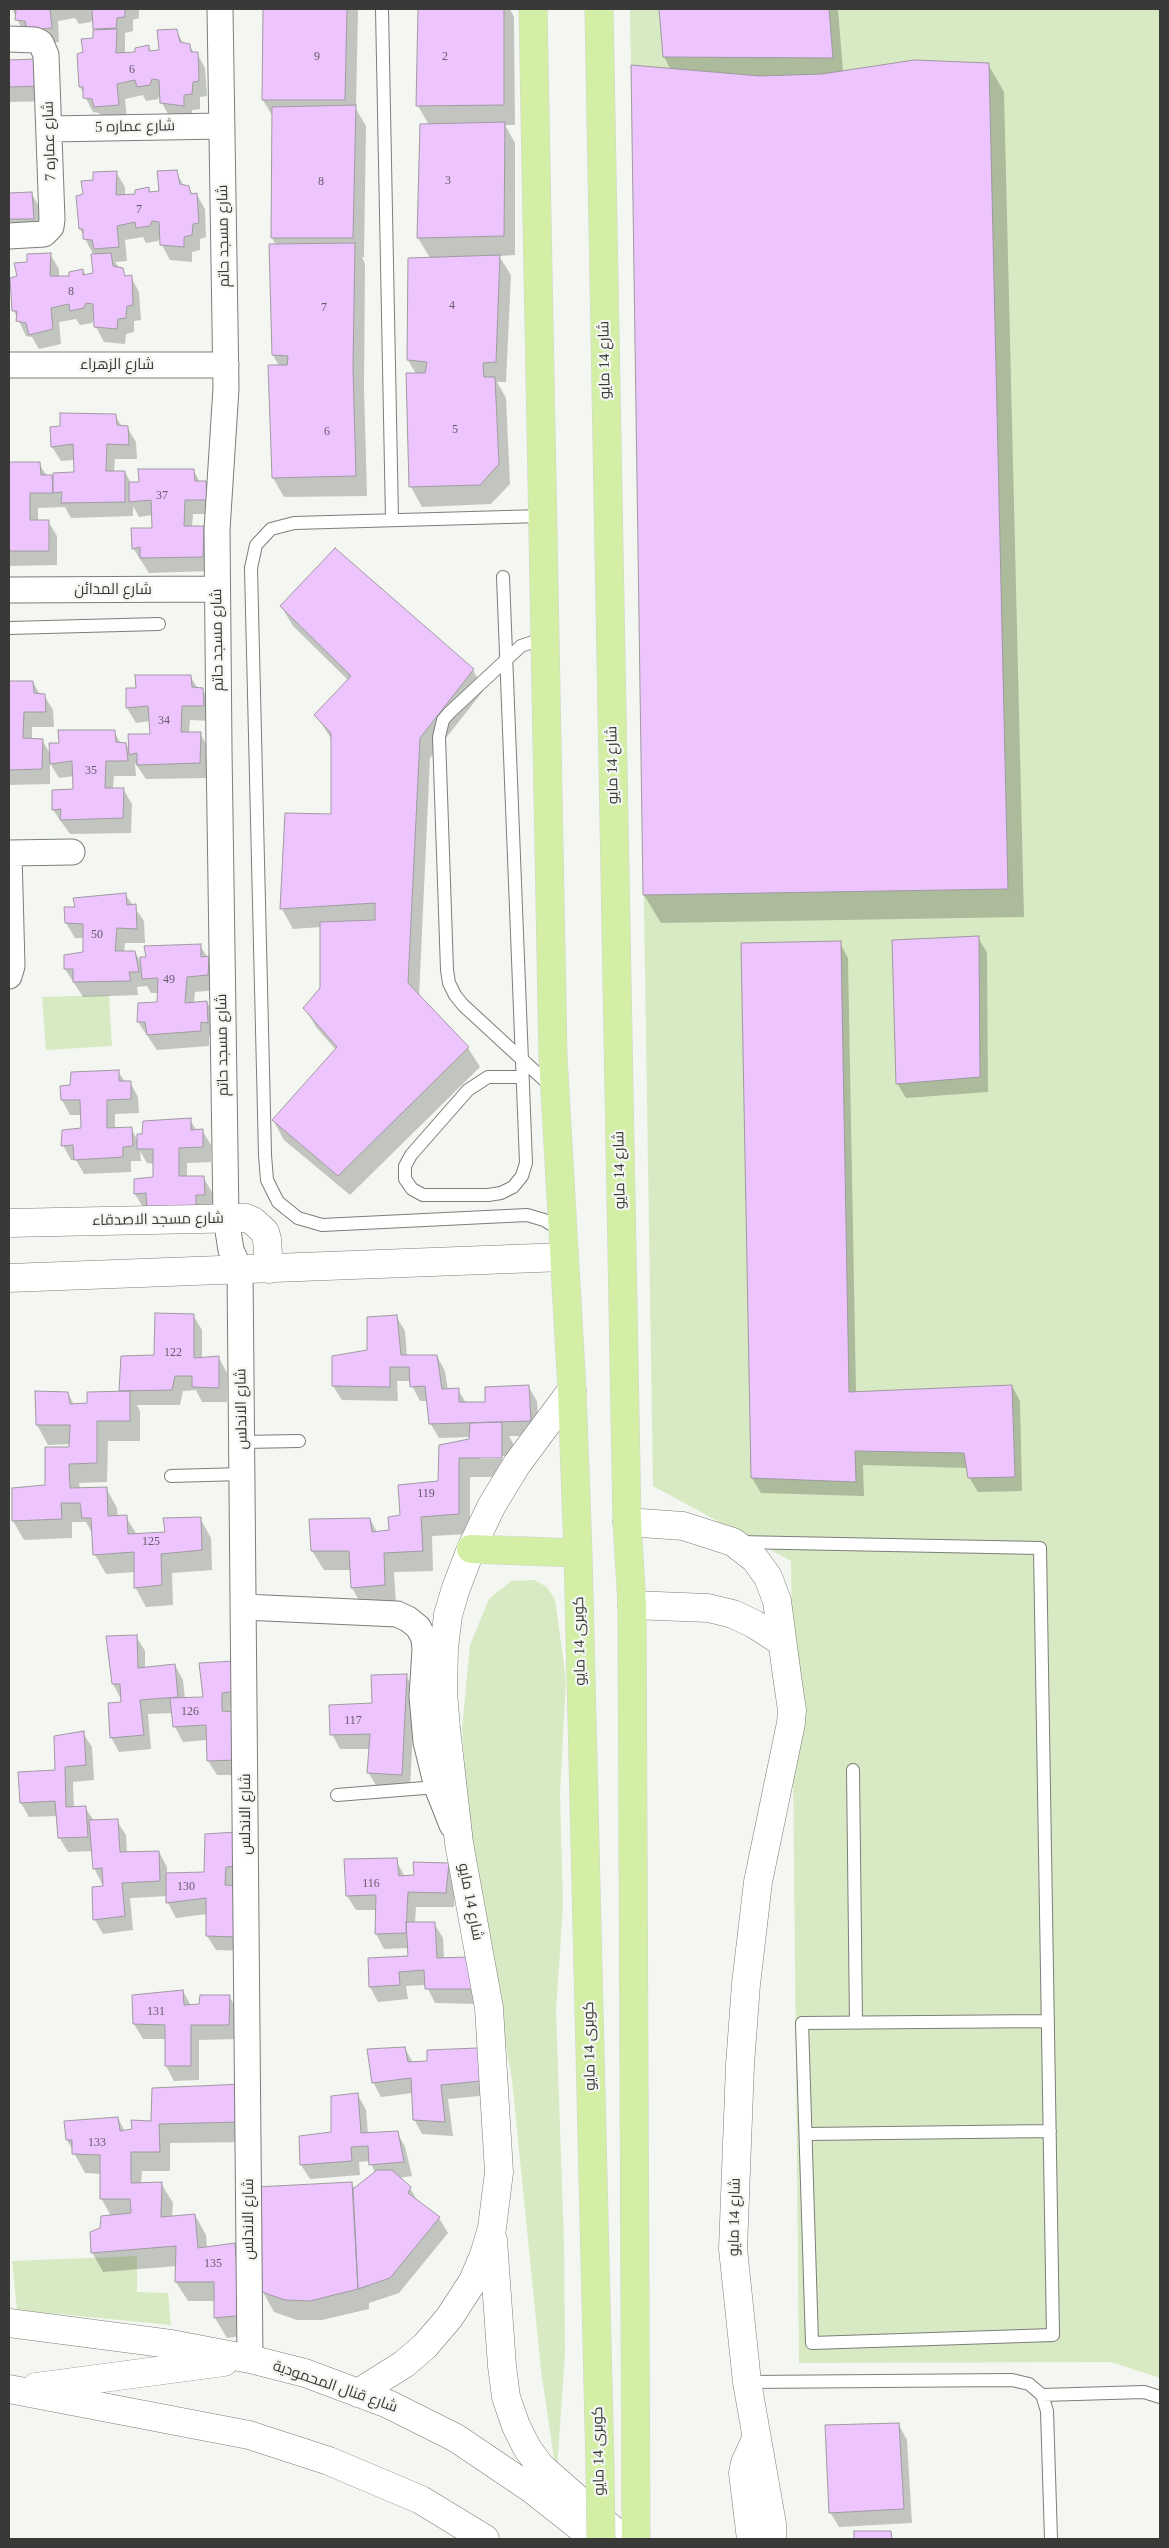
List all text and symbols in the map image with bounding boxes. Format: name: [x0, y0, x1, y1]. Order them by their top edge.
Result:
house number: 9: [314, 50, 320, 64]
house number: 2: [442, 50, 448, 64]
house number: 6: [129, 63, 135, 77]
street label: شارع عماره 7: [40, 101, 60, 181]
street label: شارع عماره 5: [95, 117, 175, 137]
house number: 3: [445, 174, 451, 188]
house number: 8: [318, 175, 324, 189]
street label: شارع مسجد حاتم: [214, 184, 234, 288]
house number: 7: [136, 203, 142, 217]
house number: 8: [68, 285, 74, 299]
house number: 4: [449, 299, 455, 313]
house number: 7: [321, 301, 327, 315]
street label: شارع 14 مايو: [595, 321, 615, 399]
street label: شارع الزهراء: [80, 356, 154, 374]
house number: 5: [452, 423, 458, 437]
house number: 6: [324, 425, 330, 439]
house number: 37: [156, 489, 168, 503]
street label: شارع المدائن: [74, 581, 152, 599]
street label: شارع مسجد حاتم: [208, 588, 228, 692]
house number: 34: [158, 714, 170, 728]
street label: شارع 14 مايو: [603, 726, 623, 804]
house number: 35: [85, 764, 97, 778]
house number: 50: [91, 928, 103, 942]
house number: 49: [163, 973, 175, 987]
street label: شارع مسجد حاتم: [213, 993, 233, 1097]
street label: شارع 14 مايو: [610, 1131, 630, 1209]
street label: شارع مسجد الاصدقاء: [92, 1210, 224, 1230]
house number: 122: [164, 1346, 182, 1360]
street label: شارع الاندلس: [232, 1368, 252, 1450]
house number: 119: [417, 1487, 435, 1501]
house number: 125: [142, 1535, 160, 1549]
street label: كوبرى 14 مايو: [570, 1596, 590, 1686]
house number: 126: [181, 1705, 199, 1719]
house number: 117: [344, 1714, 362, 1728]
street label: شارع الاندلس: [237, 1773, 255, 1855]
street label: شارع 14 مايو: [454, 1862, 486, 1942]
house number: 116: [362, 1877, 380, 1891]
house number: 130: [177, 1880, 195, 1894]
street label: كوبرى 14 مايو: [580, 2001, 600, 2091]
house number: 131: [147, 2005, 165, 2019]
house number: 133: [88, 2136, 106, 2150]
street label: شارع الاندلس: [240, 2178, 258, 2260]
street label: شارع 14 مايو: [725, 2178, 745, 2256]
house number: 135: [204, 2257, 222, 2271]
street label: شارع قنال المحمودية: [270, 2357, 400, 2417]
street label: كوبرى 14 مايو: [589, 2406, 609, 2496]

